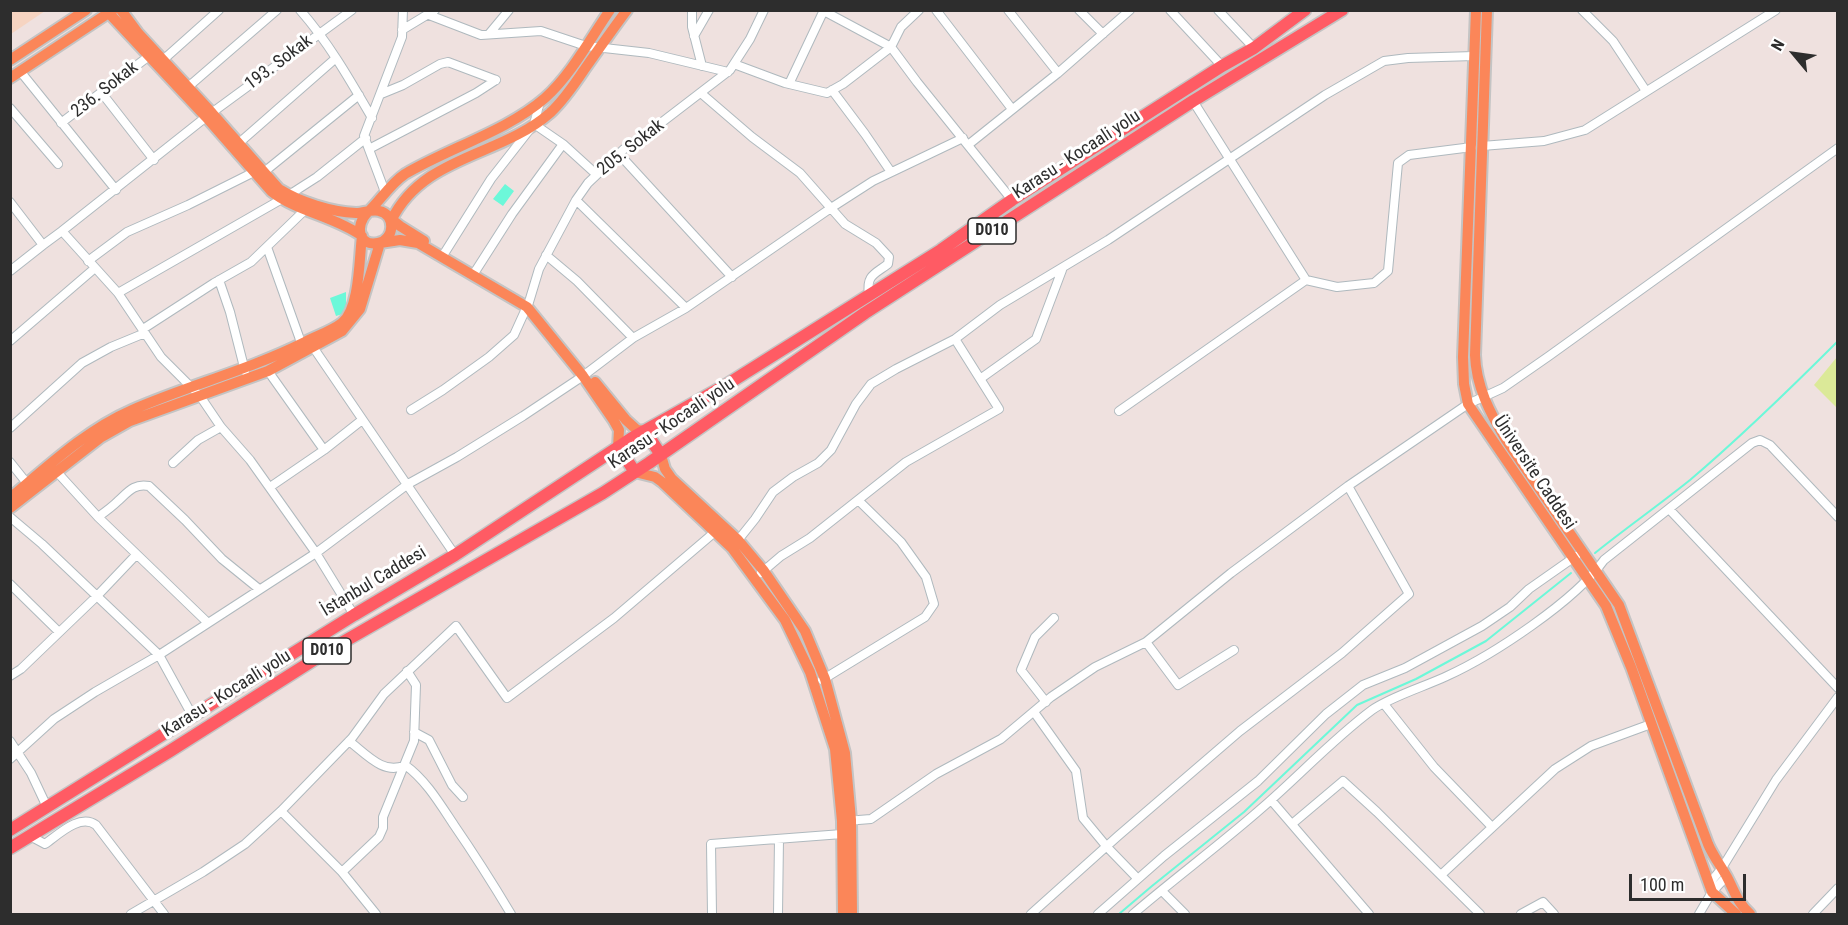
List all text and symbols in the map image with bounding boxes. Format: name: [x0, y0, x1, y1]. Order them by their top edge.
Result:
north arrow: [1764, 24, 1824, 84]
street label: 193. Sokak: [241, 31, 317, 95]
text: N: [1767, 36, 1788, 54]
street label: 236. Sokak: [67, 57, 143, 123]
street label: Karasu - Kocaali yolu: [1009, 106, 1145, 204]
street label: 205. Sokak: [593, 115, 669, 181]
road number: D010: [968, 218, 1016, 244]
street label: Karasu - Kocaali yolu: [605, 374, 739, 474]
street label: Üniversite Caddesi: [1488, 412, 1580, 534]
street label: İstanbul Caddesi: [318, 542, 430, 622]
road number: D010: [303, 638, 351, 664]
street label: Karasu - Kocaali yolu: [159, 646, 295, 742]
scale bar: [1632, 862, 1749, 900]
text: 100 m: [1640, 874, 1684, 895]

